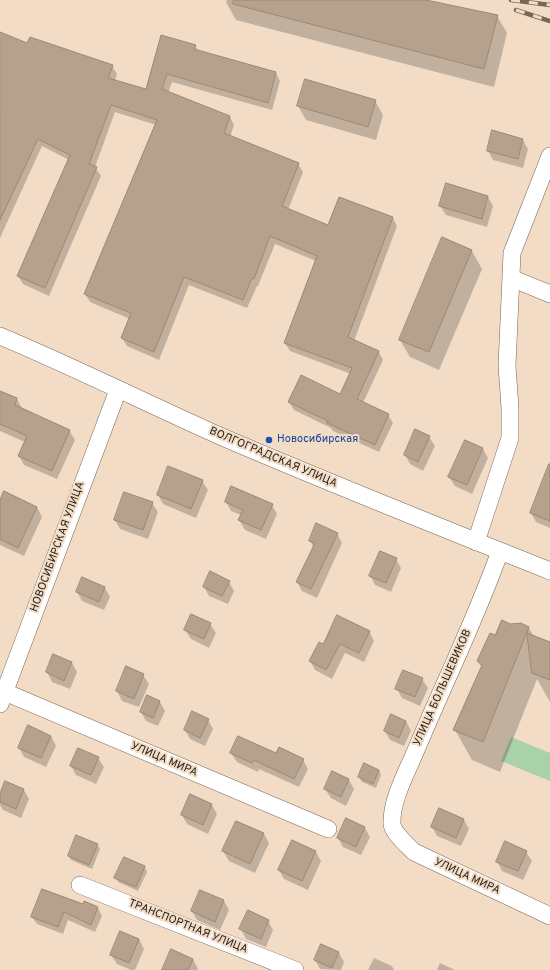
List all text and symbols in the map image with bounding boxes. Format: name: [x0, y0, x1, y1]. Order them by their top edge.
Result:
street label: ВОЛГОГРАДСКАЯ УЛИЦА: [207, 425, 339, 491]
place label: Новосибирская: [277, 433, 358, 447]
marker: Новосибирская: [264, 435, 274, 445]
street label: НОВОСИБИРСКАЯ УЛИЦА: [28, 480, 88, 614]
street label: УЛИЦА БОЛЬШЕВИКОВ: [411, 628, 475, 748]
street label: УЛИЦА МИРА: [129, 740, 199, 780]
street label: УЛИЦА МИРА: [432, 856, 502, 898]
street label: ТРАНСПОРТНАЯ УЛИЦА: [126, 897, 250, 957]

